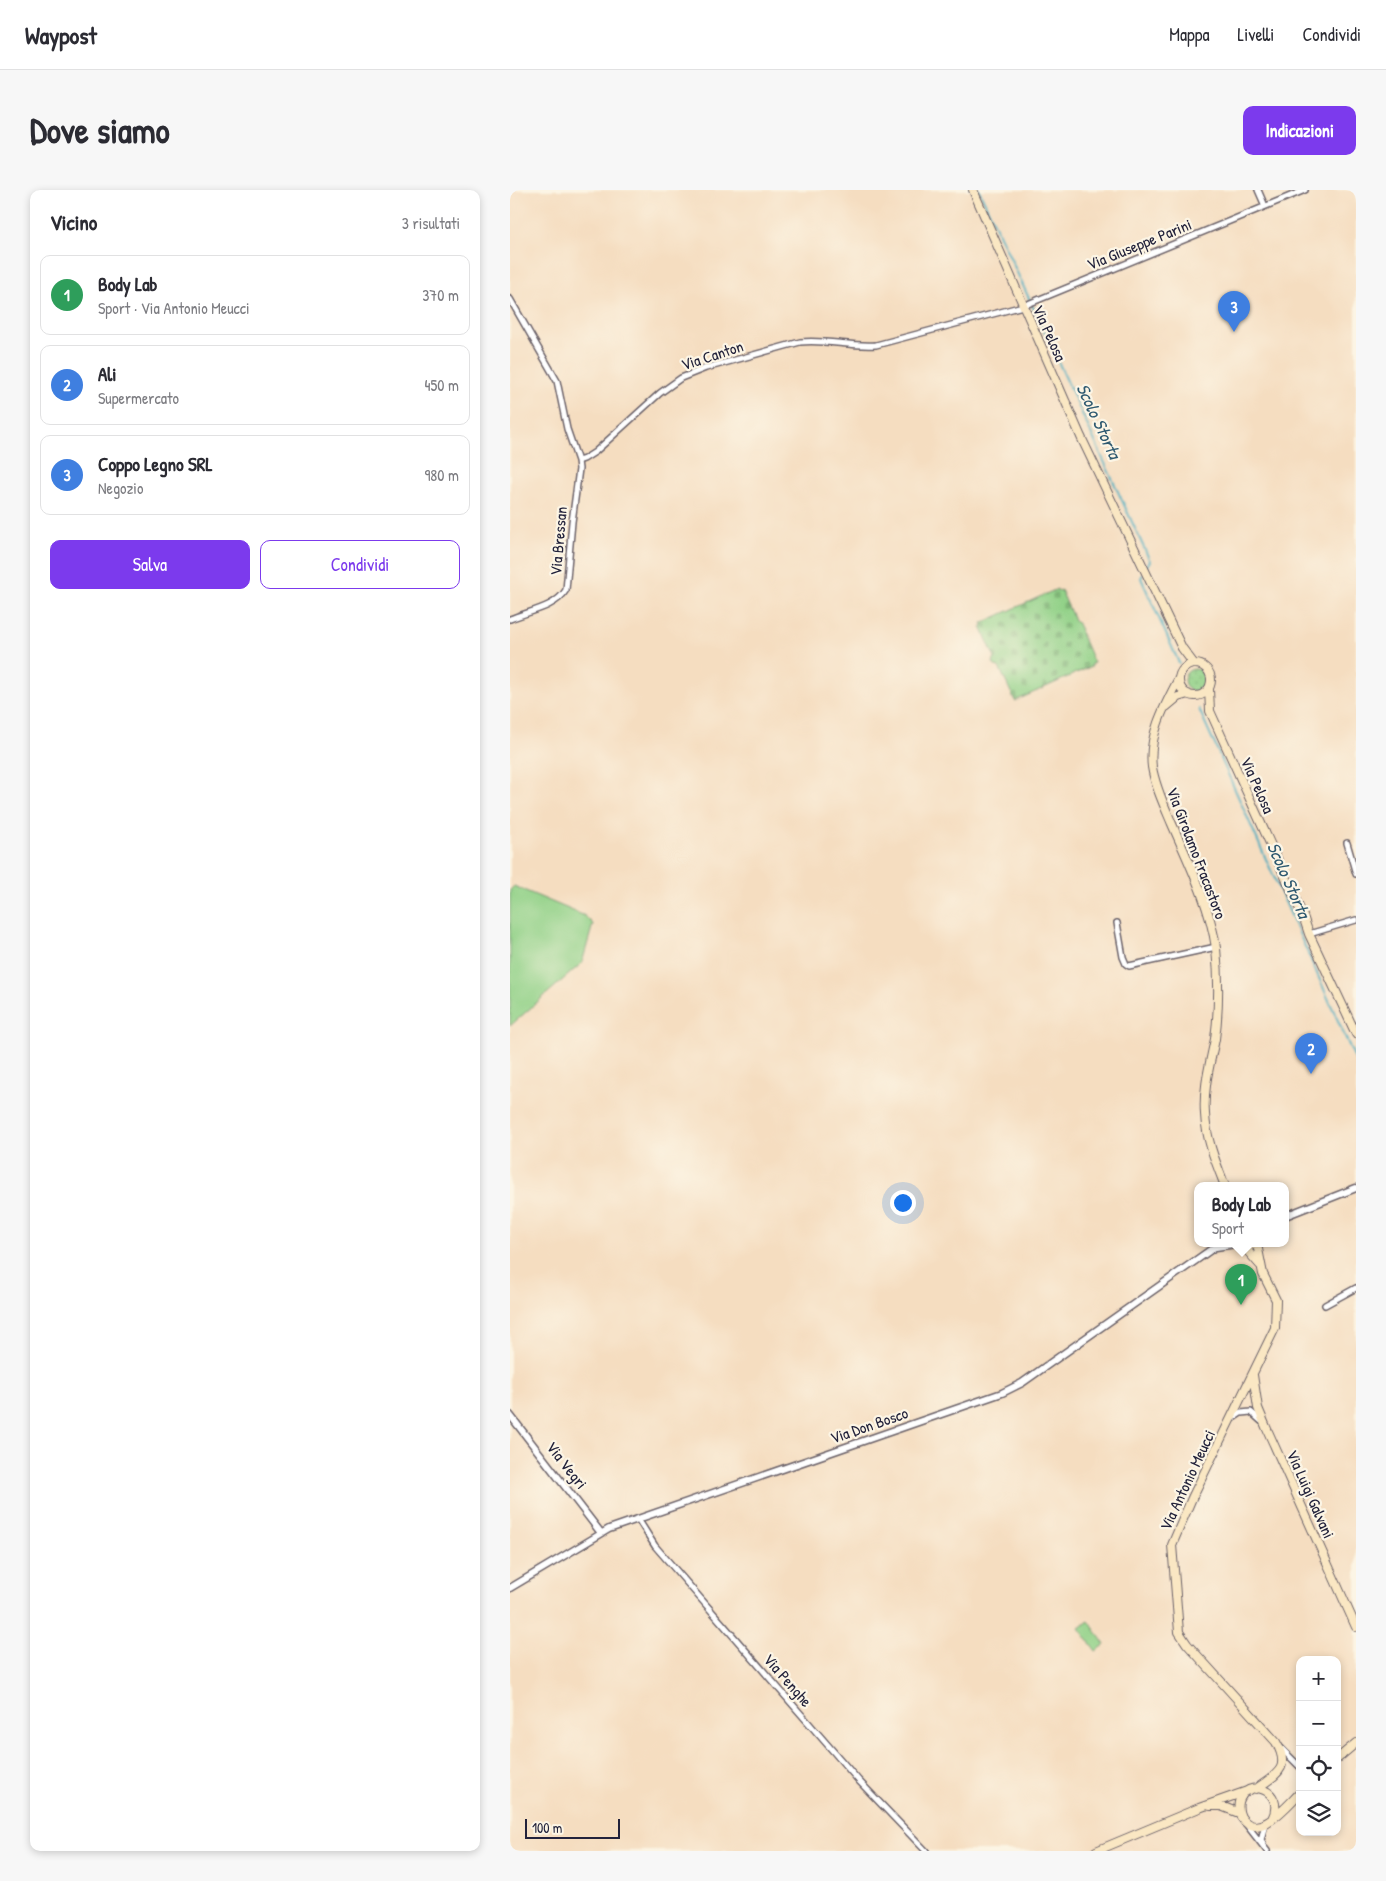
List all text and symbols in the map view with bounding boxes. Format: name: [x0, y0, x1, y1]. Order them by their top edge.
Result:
text: Waypost: [25, 19, 97, 51]
text: Mappa: [1169, 22, 1210, 47]
text: Livelli: [1238, 22, 1274, 47]
text: Condividi: [1302, 22, 1361, 47]
button: Indicazioni: [1243, 106, 1356, 155]
text: Dove siamo: [30, 107, 170, 154]
text: Vicino: [50, 208, 97, 237]
text: 3 risultati: [402, 212, 460, 234]
street label: Via Giuseppe Parini: [1083, 213, 1195, 275]
text: Body Lab: [98, 271, 157, 297]
text: 1: [64, 284, 70, 306]
text: 370 m: [422, 284, 459, 306]
pin: 3: [1218, 291, 1250, 332]
text: Sport · Via Antonio Meucci: [98, 297, 250, 319]
street label: Via Pelosa: [1028, 301, 1072, 365]
street label: Via Canton: [678, 335, 746, 375]
text: Ali: [98, 361, 117, 387]
text: 2: [63, 374, 71, 396]
text: 450 m: [425, 374, 459, 396]
water label: Scolo Storta: [1071, 379, 1128, 465]
text: Supermercato: [98, 387, 179, 409]
text: Coppo Legno SRL: [98, 451, 212, 477]
text: 3: [63, 464, 71, 486]
text: 980 m: [424, 464, 459, 486]
text: Negozio: [98, 477, 143, 499]
street label: Via Bressan: [544, 506, 572, 576]
button: Salva: [50, 540, 250, 589]
button: Condividi: [260, 540, 460, 589]
street label: Via Pelosa: [1236, 753, 1280, 817]
street label: Via Girolamo Fracastoro: [1162, 784, 1232, 923]
water label: Scolo Storta: [1261, 838, 1318, 924]
pin: 2: [1295, 1033, 1327, 1074]
popup: [1194, 1182, 1289, 1247]
your location: [890, 1190, 916, 1216]
text: Body Lab: [1212, 1191, 1271, 1217]
text: Sport: [1212, 1217, 1244, 1239]
pin: 1: [1225, 1264, 1257, 1305]
street label: Via Don Bosco: [827, 1401, 911, 1449]
street label: Via Antonio Meucci: [1154, 1426, 1220, 1534]
street label: Via Vegri: [541, 1437, 593, 1493]
street label: Via Luigi Galvani: [1282, 1446, 1340, 1542]
street label: Via Penghe: [759, 1649, 818, 1712]
map controls: [1296, 1656, 1341, 1836]
button: +: [1296, 1656, 1341, 1701]
button: −: [1296, 1701, 1341, 1746]
button: locate: [1296, 1746, 1341, 1791]
button: layers: [1296, 1791, 1341, 1836]
scale bar: [525, 1816, 620, 1839]
text: 100 m: [532, 1818, 562, 1837]

